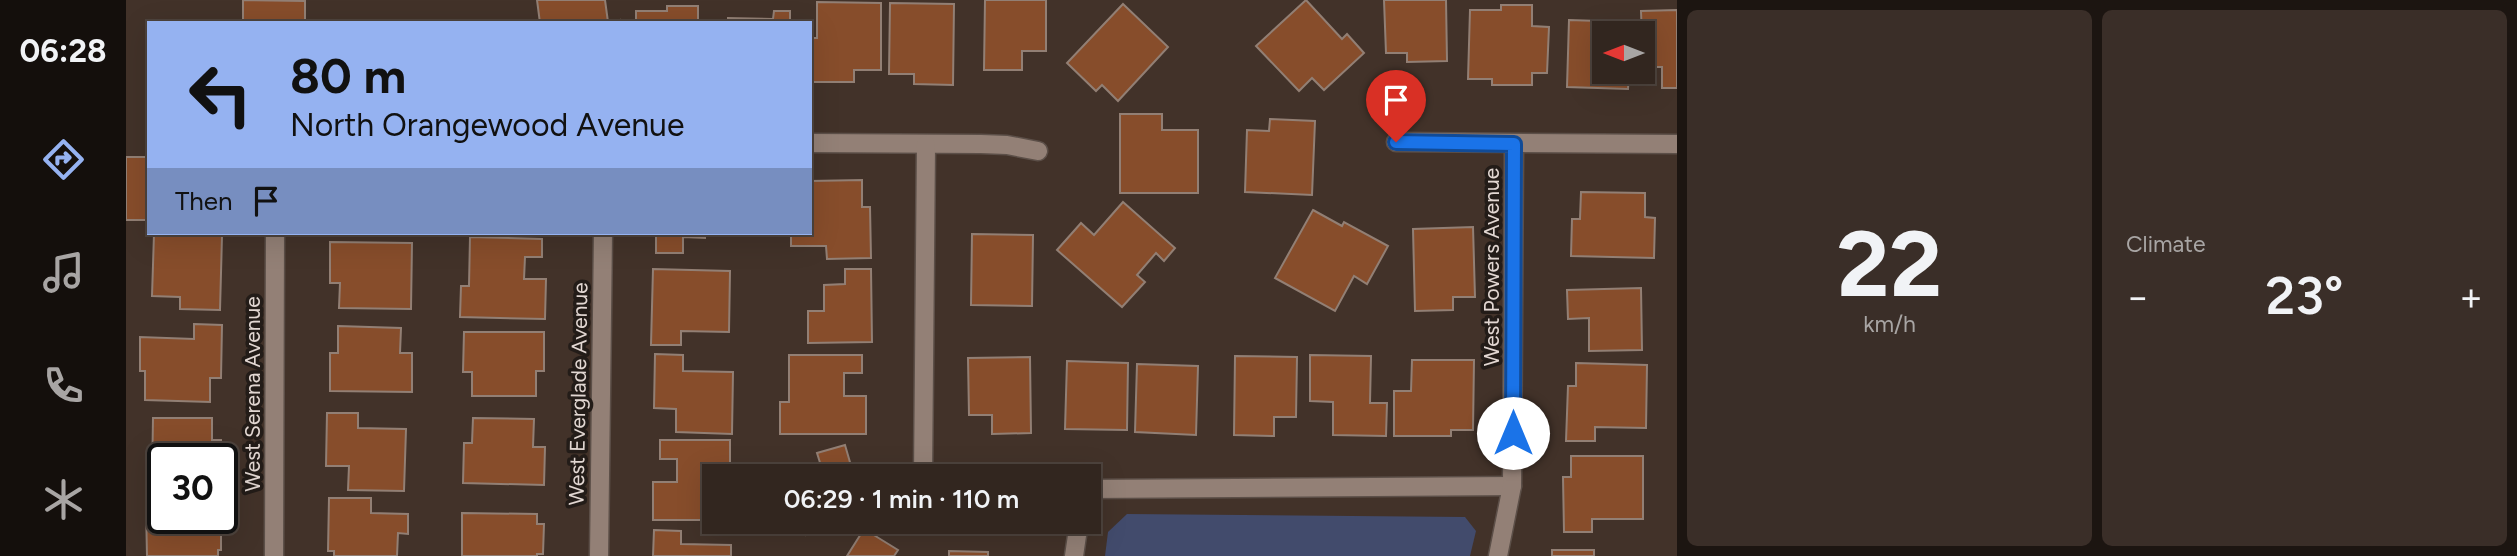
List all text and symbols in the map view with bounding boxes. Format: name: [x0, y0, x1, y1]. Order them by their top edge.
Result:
north arrow: [1592, 21, 1656, 84]
map controls: [1592, 21, 1655, 84]
text: 06:28: [19, 32, 107, 70]
text: 80 m: [290, 46, 406, 105]
icon: left: [175, 49, 266, 140]
pin: [1366, 70, 1426, 142]
icon: arrive: [1377, 81, 1415, 119]
text: North Orangewood Avenue: [290, 106, 684, 144]
icon: directions: [39, 135, 88, 184]
street label: West Powers Avenue: [1479, 168, 1504, 366]
icon: arrive: [247, 182, 285, 220]
text: Then: [175, 185, 233, 217]
text: 22: [1837, 210, 1942, 319]
text: Climate: [2126, 230, 2205, 258]
icon: music: [39, 248, 88, 297]
text: 23°: [2266, 265, 2343, 327]
text: −: [2126, 274, 2150, 320]
text: +: [2459, 274, 2483, 320]
street label: West Everglade Avenue: [564, 282, 592, 506]
street label: West Serena Avenue: [240, 296, 265, 492]
text: km/h: [1863, 310, 1916, 338]
icon: phone: [39, 361, 88, 410]
position arrow: [1476, 396, 1550, 470]
speed limit sign: 30: [147, 443, 238, 534]
icon: climate: [39, 475, 88, 524]
text: 06:29 · 1 min · 110 m: [784, 483, 1019, 515]

